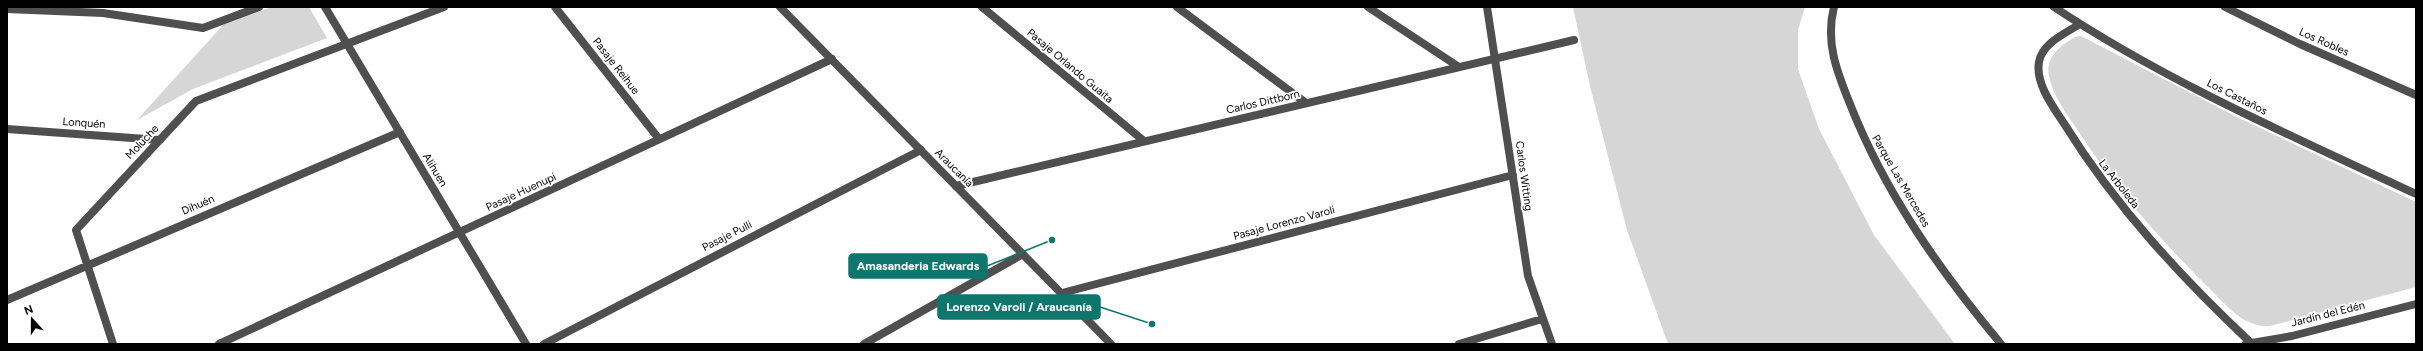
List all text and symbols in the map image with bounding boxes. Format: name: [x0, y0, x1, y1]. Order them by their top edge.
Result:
street label: Los Robles: [2297, 25, 2351, 59]
street label: Pasaje Orlando Guaita: [1024, 26, 1116, 106]
street label: Pasaje Reihue: [590, 35, 642, 97]
street label: Los Castaños: [2205, 76, 2269, 118]
street label: Carlos Dittborn: [1225, 87, 1301, 117]
street label: Lonquén: [62, 115, 106, 131]
street label: Moluche: [123, 122, 161, 162]
street label: Parque Las Mercedes: [1869, 132, 1933, 230]
street label: Carlos Witting: [1513, 140, 1535, 212]
street label: Araucanía: [932, 146, 976, 190]
street label: Alihuen: [420, 151, 450, 189]
street label: La Arboleda: [2096, 157, 2142, 211]
street label: Pasaje Huenupi: [484, 170, 558, 214]
street label: Dihuén: [180, 192, 216, 218]
street label: Pasaje Lorenzo Varoli: [1232, 203, 1336, 243]
street label: Pasaje Pulli: [700, 218, 754, 254]
callout: Amasanderia Edwards: [849, 254, 987, 278]
text: Amasanderia Edwards: [857, 259, 980, 273]
callout: Lorenzo Varoli / Araucanía: [938, 295, 1100, 319]
north arrow: [12, 299, 52, 339]
street label: Jardín del Edén: [2290, 299, 2366, 329]
text: Lorenzo Varoli / Araucanía: [946, 300, 1092, 314]
text: N: [22, 303, 35, 318]

